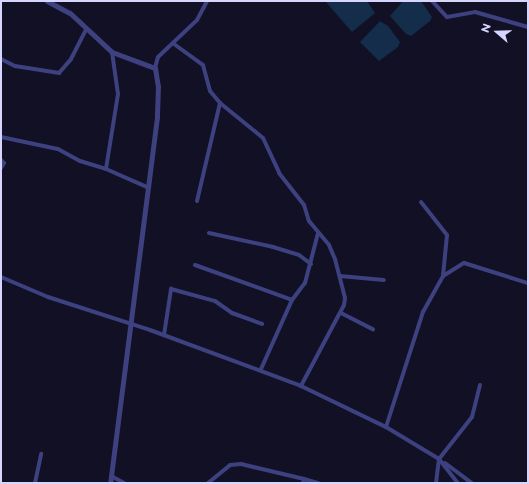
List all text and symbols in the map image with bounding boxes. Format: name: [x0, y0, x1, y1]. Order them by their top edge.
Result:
north arrow: [477, 12, 517, 52]
text: N: [478, 21, 494, 34]

